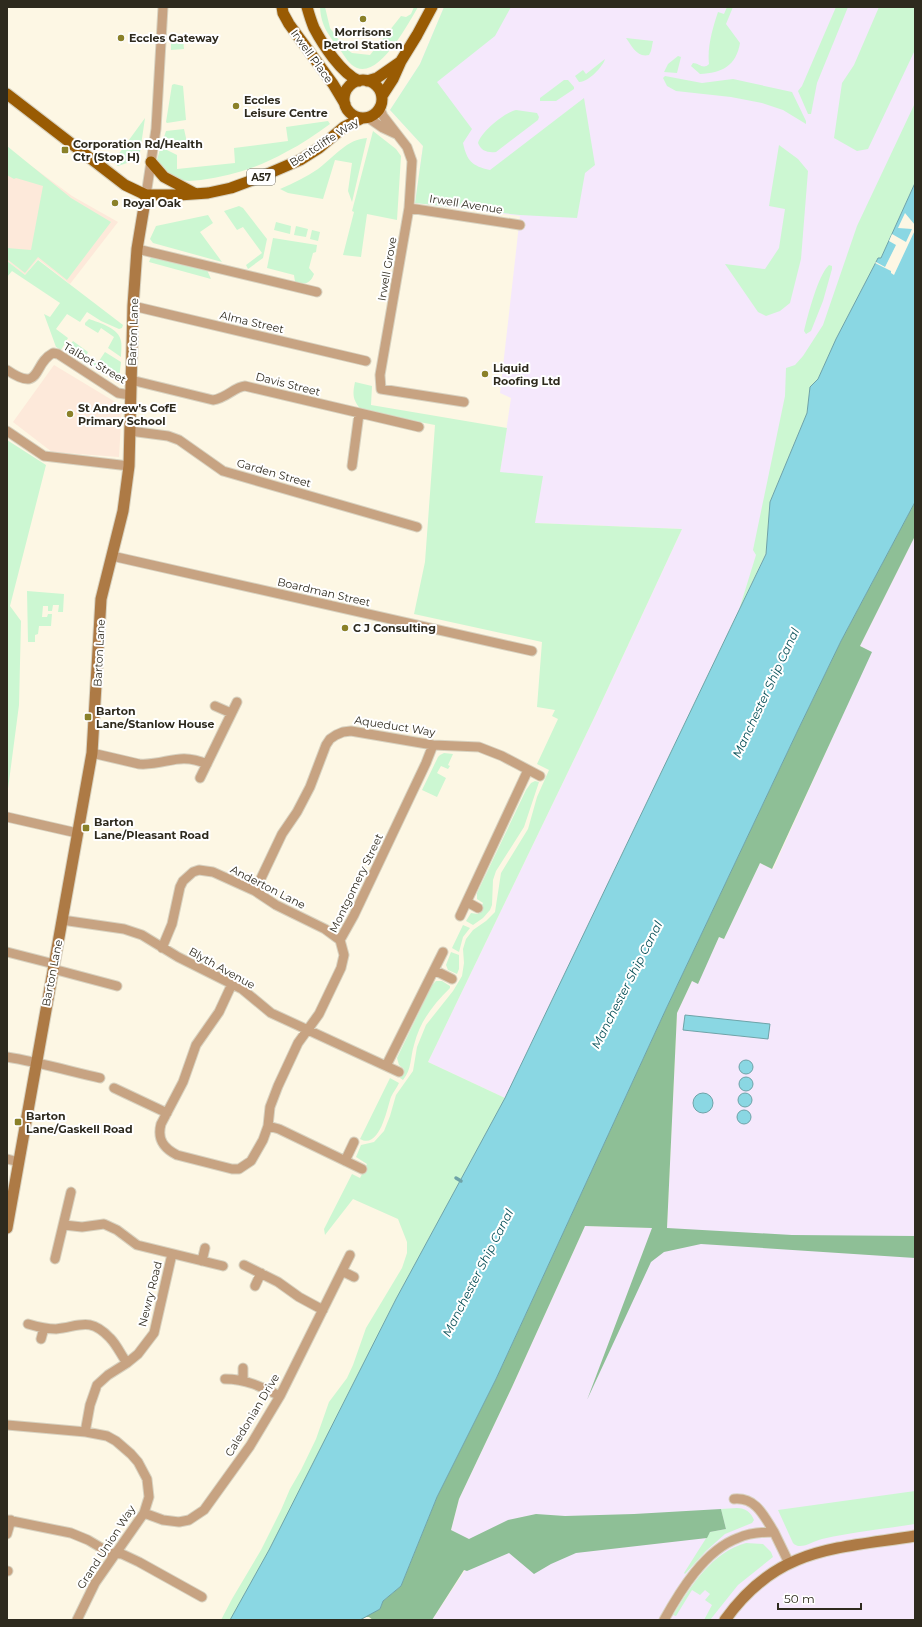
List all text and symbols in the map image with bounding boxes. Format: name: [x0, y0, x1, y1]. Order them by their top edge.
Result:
marker: Morrisons Petrol Station: [358, 14, 368, 24]
place label: Morrisons Petrol Station: [323, 25, 403, 52]
street label: Irwell Place: [288, 26, 336, 86]
place label: Eccles Gateway: [129, 31, 219, 45]
marker: Eccles Gateway: [116, 33, 126, 43]
place label: Eccles Leisure Centre: [244, 93, 328, 120]
marker: Eccles Leisure Centre: [231, 101, 241, 111]
street label: Bentcliffe Way: [287, 114, 361, 170]
place label: Corporation Rd/Health Ctr (Stop H): [73, 137, 203, 164]
marker: Corporation Rd/Health Ctr (Stop H): [60, 145, 70, 155]
road number: A57: [247, 169, 275, 185]
street label: Irwell Avenue: [428, 191, 504, 217]
place label: Royal Oak: [123, 196, 182, 210]
marker: Royal Oak: [110, 198, 120, 208]
street label: Irwell Grove: [374, 236, 400, 302]
street label: Barton Lane: [125, 297, 141, 366]
street label: Alma Street: [219, 308, 286, 336]
street label: Talbot Street: [61, 339, 129, 387]
place label: Liquid Roofing Ltd: [493, 361, 560, 388]
street label: Davis Street: [254, 369, 322, 399]
marker: Liquid Roofing Ltd: [480, 369, 490, 379]
place label: St Andrew's CofE Primary School: [78, 401, 176, 428]
marker: St Andrew's CofE Primary School: [65, 409, 75, 419]
street label: Garden Street: [235, 456, 313, 490]
street label: Boardman Street: [276, 574, 372, 610]
street label: Barton Lane: [90, 618, 108, 687]
place label: C J Consulting: [353, 621, 436, 635]
marker: C J Consulting: [340, 623, 350, 633]
water label: Manchester Ship Canal: [729, 625, 803, 760]
place label: Barton Lane/Stanlow House: [96, 704, 214, 731]
marker: Barton Lane/Stanlow House: [83, 712, 93, 722]
street label: Aqueduct Way: [354, 713, 436, 739]
place label: Barton Lane/Pleasant Road: [94, 815, 209, 842]
marker: Barton Lane/Pleasant Road: [81, 823, 91, 833]
street label: Montgomery Street: [326, 831, 386, 935]
street label: Anderton Lane: [228, 862, 308, 912]
water label: Manchester Ship Canal: [588, 918, 666, 1051]
street label: Barton Lane: [39, 938, 65, 1008]
street label: Blyth Avenue: [186, 944, 258, 992]
place label: Barton Lane/Gaskell Road: [26, 1109, 133, 1136]
marker: Barton Lane/Gaskell Road: [13, 1117, 23, 1127]
water label: Manchester Ship Canal: [439, 1206, 517, 1339]
street label: Newry Road: [135, 1260, 165, 1328]
street label: Caledonian Drive: [222, 1371, 282, 1459]
street label: Grand Union Way: [74, 1503, 138, 1591]
scale bar: [778, 1585, 861, 1611]
text: 50 m: [784, 1591, 815, 1606]

